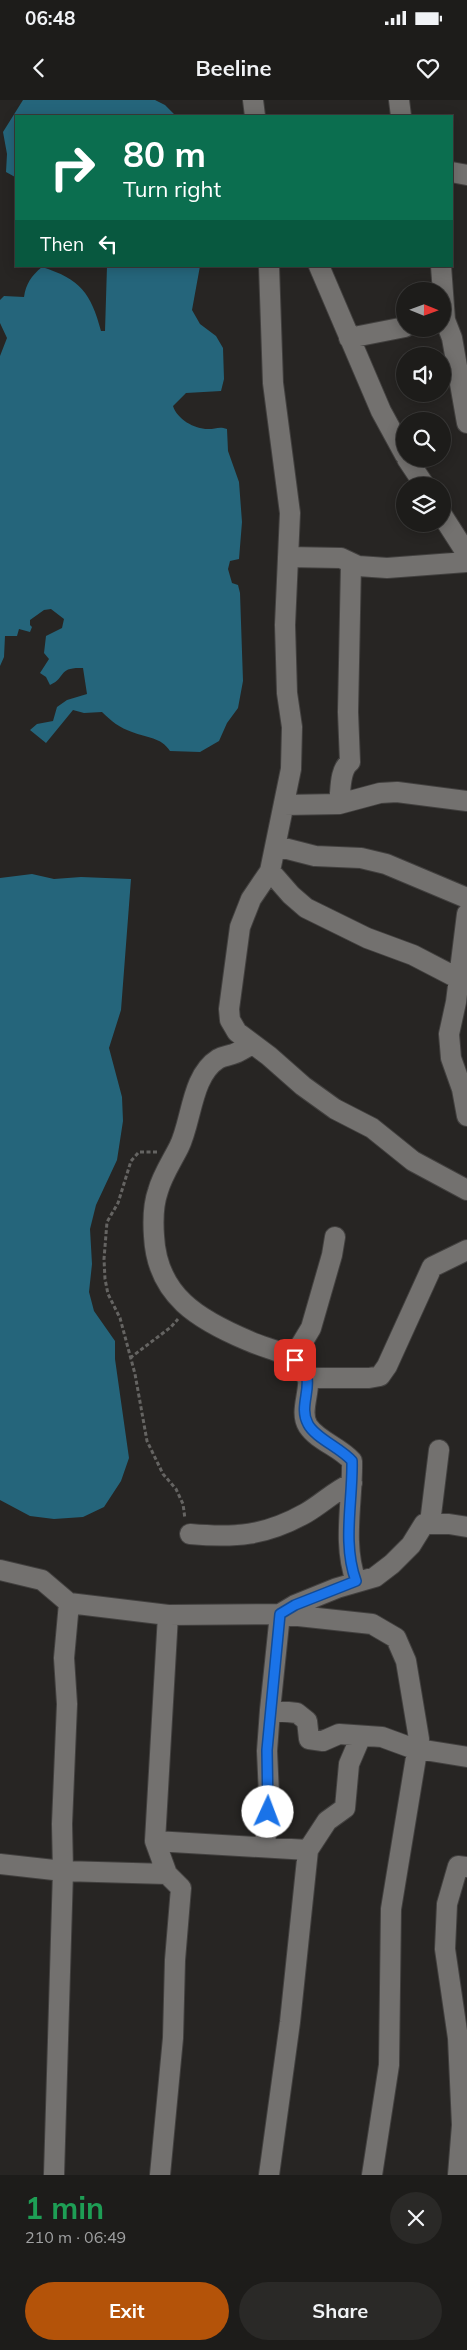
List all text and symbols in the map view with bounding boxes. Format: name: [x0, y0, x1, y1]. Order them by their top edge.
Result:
text: 06:48: [25, 6, 75, 30]
icon: back: [25, 54, 53, 82]
text: Beeline: [195, 54, 272, 82]
icon: heart: [414, 54, 442, 82]
text: 80 m: [123, 132, 206, 176]
icon: right: [40, 135, 105, 200]
text: Turn right: [123, 175, 221, 203]
icon: left: [94, 230, 122, 258]
text: Then: [40, 232, 84, 256]
north arrow: [396, 282, 451, 338]
map controls: [396, 282, 451, 532]
button: sound: [396, 347, 451, 402]
button: search: [396, 412, 451, 467]
button: layers: [396, 477, 451, 532]
pin: [274, 1339, 316, 1381]
icon: arrive: [281, 1346, 309, 1374]
position arrow: [241, 1785, 293, 1837]
text: 1 min: [25, 2189, 104, 2227]
button: close: [390, 2192, 442, 2244]
text: 210 m · 06:49: [25, 2227, 126, 2247]
button: Exit: [25, 2282, 229, 2340]
button: Share: [239, 2282, 442, 2340]

